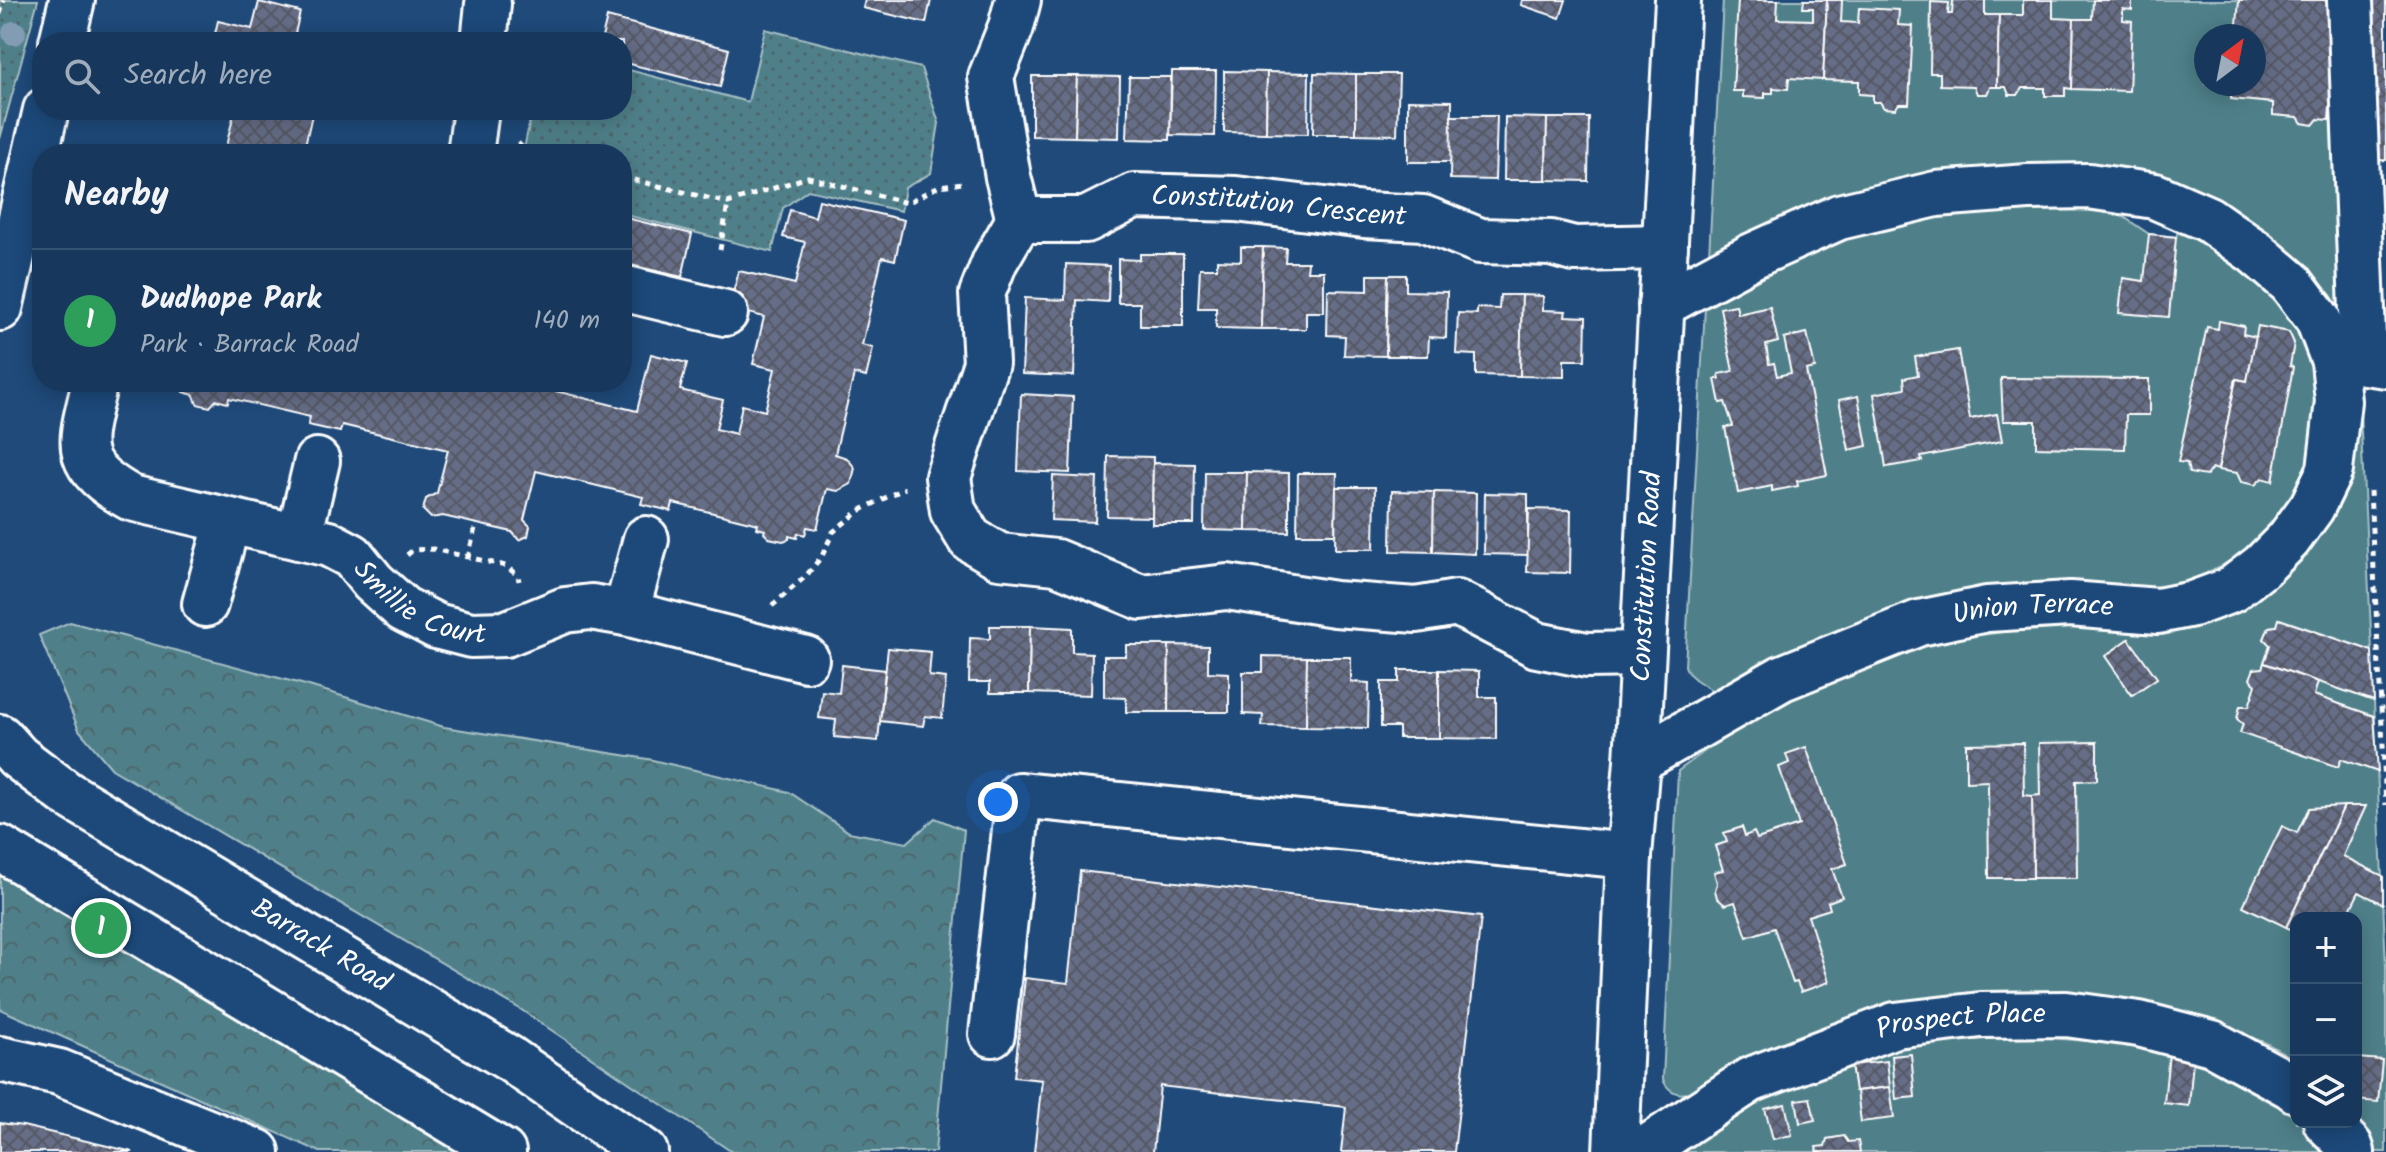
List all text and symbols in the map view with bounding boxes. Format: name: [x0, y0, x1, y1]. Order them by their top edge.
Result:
north arrow: [2194, 24, 2266, 96]
search box: [32, 32, 632, 120]
text: Search here: [124, 52, 272, 100]
icon: search: [60, 54, 104, 98]
text: Nearby: [64, 169, 169, 223]
street label: Constitution Crescent: [1151, 174, 1409, 240]
text: Dudhope Park: [140, 276, 321, 324]
text: 1: [86, 300, 94, 342]
text: 140 m: [533, 300, 600, 342]
text: Park · Barrack Road: [140, 324, 359, 366]
street label: Constitution Road: [1619, 469, 1675, 683]
street label: Smillie Court: [341, 550, 488, 658]
street label: Union Terrace: [1948, 581, 2116, 638]
your location: [978, 782, 1018, 822]
street label: Barrack Road: [242, 887, 400, 1006]
pin: 1: [75, 898, 127, 958]
map controls: [2290, 912, 2362, 1128]
button: +: [2290, 912, 2362, 984]
button: −: [2290, 984, 2362, 1056]
street label: Prospect Place: [1870, 992, 2046, 1053]
button: layers: [2290, 1056, 2362, 1128]

